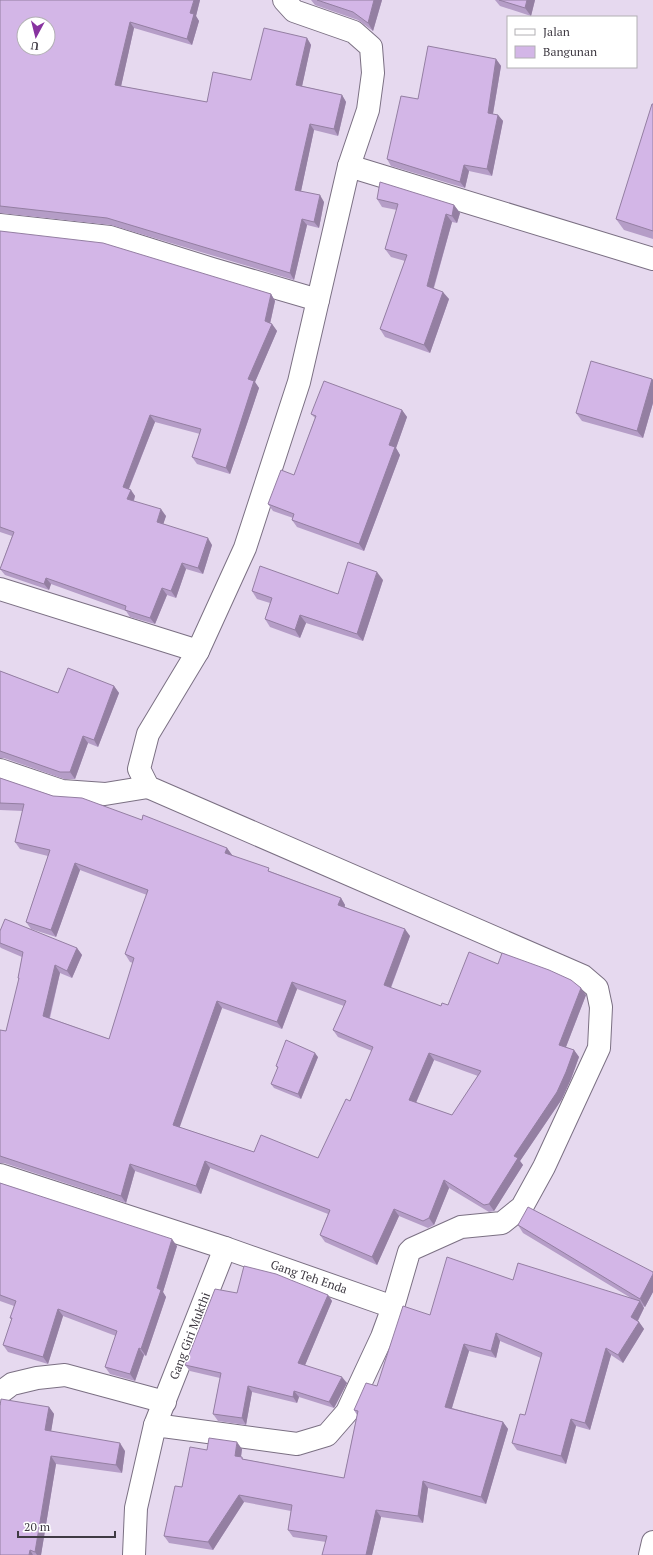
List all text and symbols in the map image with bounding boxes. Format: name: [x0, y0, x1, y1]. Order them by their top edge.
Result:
north arrow: [16, 16, 56, 56]
legend: [507, 16, 637, 68]
text: Jalan: [543, 24, 570, 39]
text: U: [30, 38, 40, 53]
text: Bangunan: [543, 44, 597, 59]
street label: Gang Teh Enda: [269, 1256, 350, 1297]
street label: Gang Giri Mukthi: [166, 1290, 213, 1382]
scale bar: [18, 1513, 115, 1539]
text: 20 m: [24, 1519, 51, 1534]

